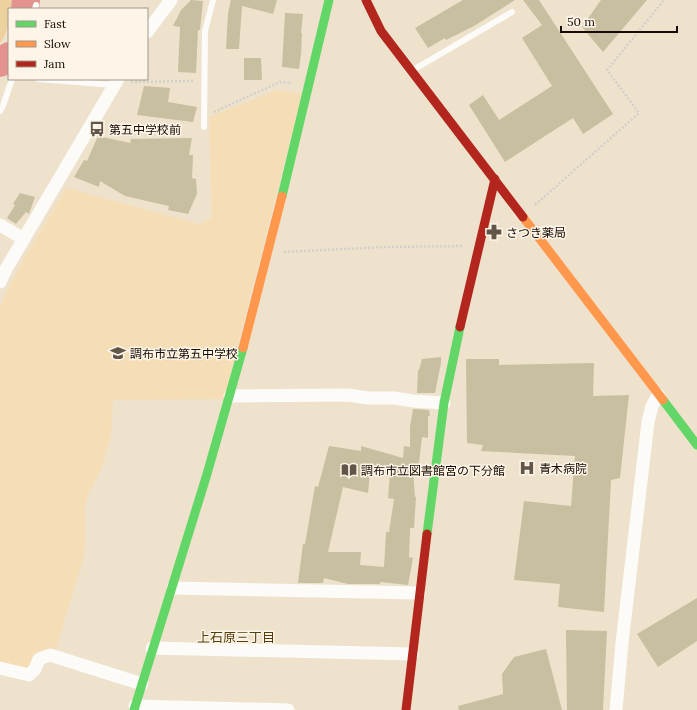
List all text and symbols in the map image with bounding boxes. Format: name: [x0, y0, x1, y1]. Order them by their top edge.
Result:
legend: [8, 8, 148, 80]
scale bar: [561, 8, 677, 34]
text: 50 m: [567, 14, 595, 29]
text: Fast: [44, 16, 67, 31]
text: Slow: [44, 36, 71, 51]
text: Jam: [43, 56, 65, 71]
bus stop icon: 第五中学校前: [88, 120, 106, 138]
place label: 第五中学校前: [109, 122, 181, 137]
pharmacy icon: さつき薬局: [485, 223, 503, 241]
place label: さつき薬局: [506, 225, 566, 240]
school or university icon: 調布市立第五中学校: [109, 344, 127, 362]
place label: 調布市立第五中学校: [130, 346, 238, 361]
hospital icon: 青木病院: [518, 459, 536, 477]
library icon: 調布市立図書館宮の下分館: [340, 461, 358, 479]
place label: 青木病院: [539, 461, 587, 476]
place label: 調布市立図書館宮の下分館: [361, 463, 505, 478]
district label: 上石原三丁目: [197, 629, 275, 646]

